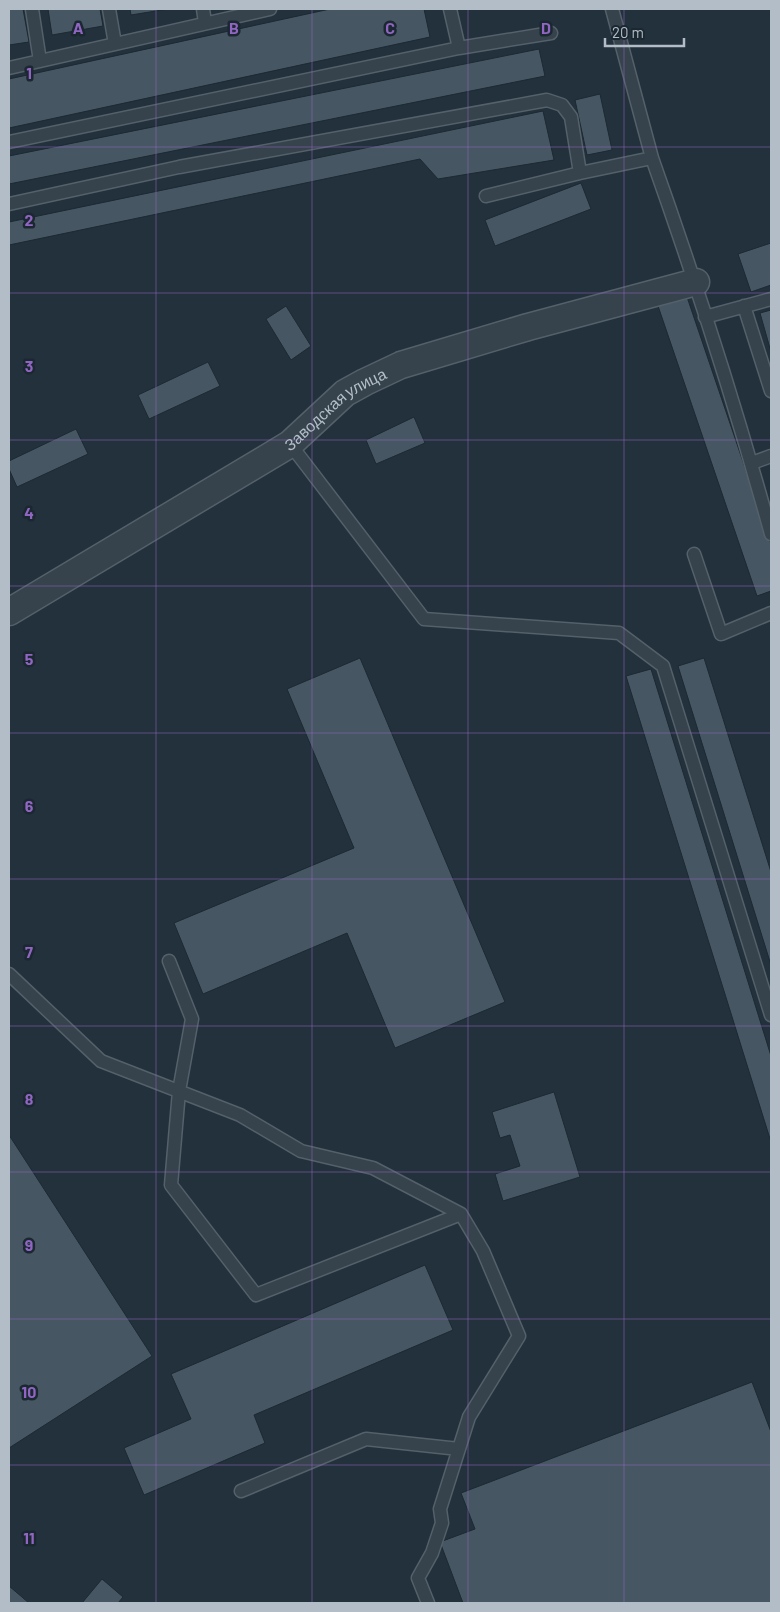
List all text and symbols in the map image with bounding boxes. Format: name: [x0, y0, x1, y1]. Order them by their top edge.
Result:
scale bar: [605, 15, 684, 47]
text: A: [73, 18, 84, 37]
text: B: [229, 18, 239, 37]
text: C: [385, 18, 395, 37]
text: D: [541, 18, 551, 37]
text: 20 m: [612, 23, 644, 41]
text: 1: [26, 63, 32, 82]
text: 2: [25, 210, 34, 229]
text: 3: [25, 356, 33, 375]
street label: Заводская улица: [281, 363, 389, 454]
text: 4: [24, 503, 34, 522]
text: 5: [25, 649, 34, 668]
text: 6: [25, 796, 34, 815]
text: 7: [25, 942, 33, 961]
text: 8: [25, 1089, 34, 1108]
text: 9: [25, 1235, 33, 1254]
text: 10: [22, 1382, 36, 1401]
text: 11: [23, 1528, 35, 1547]

